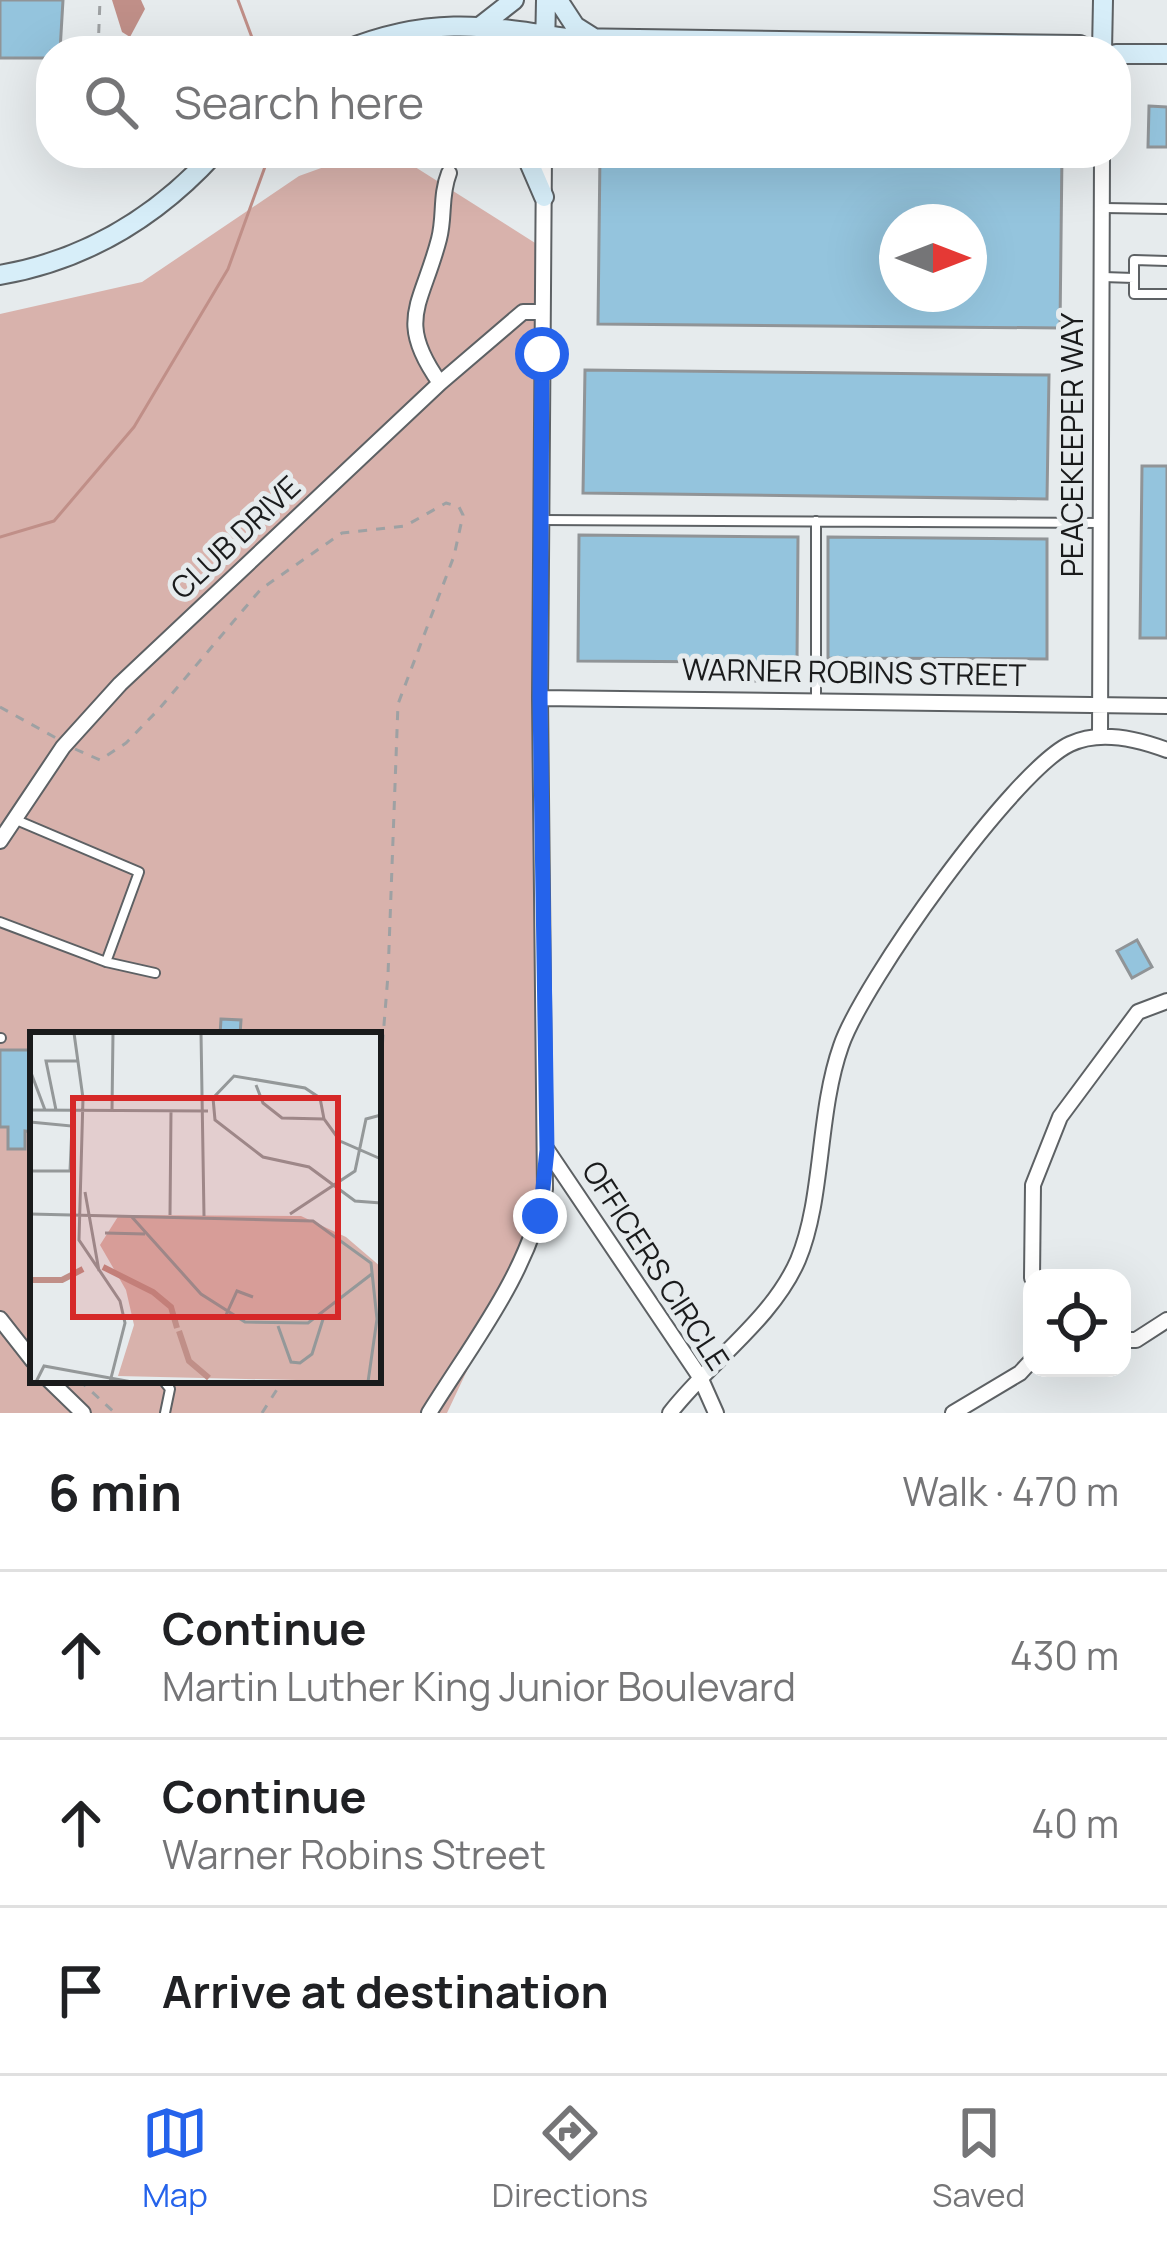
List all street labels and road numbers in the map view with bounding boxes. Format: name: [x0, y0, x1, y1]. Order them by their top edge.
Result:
street label: PEACEKEEPER WAY: [1051, 313, 1092, 577]
street label: CLUB DRIVE: [161, 466, 309, 608]
street label: WARNER ROBINS STREET: [681, 648, 1027, 695]
street label: OFFICERS CIRCLE: [573, 1153, 739, 1378]

